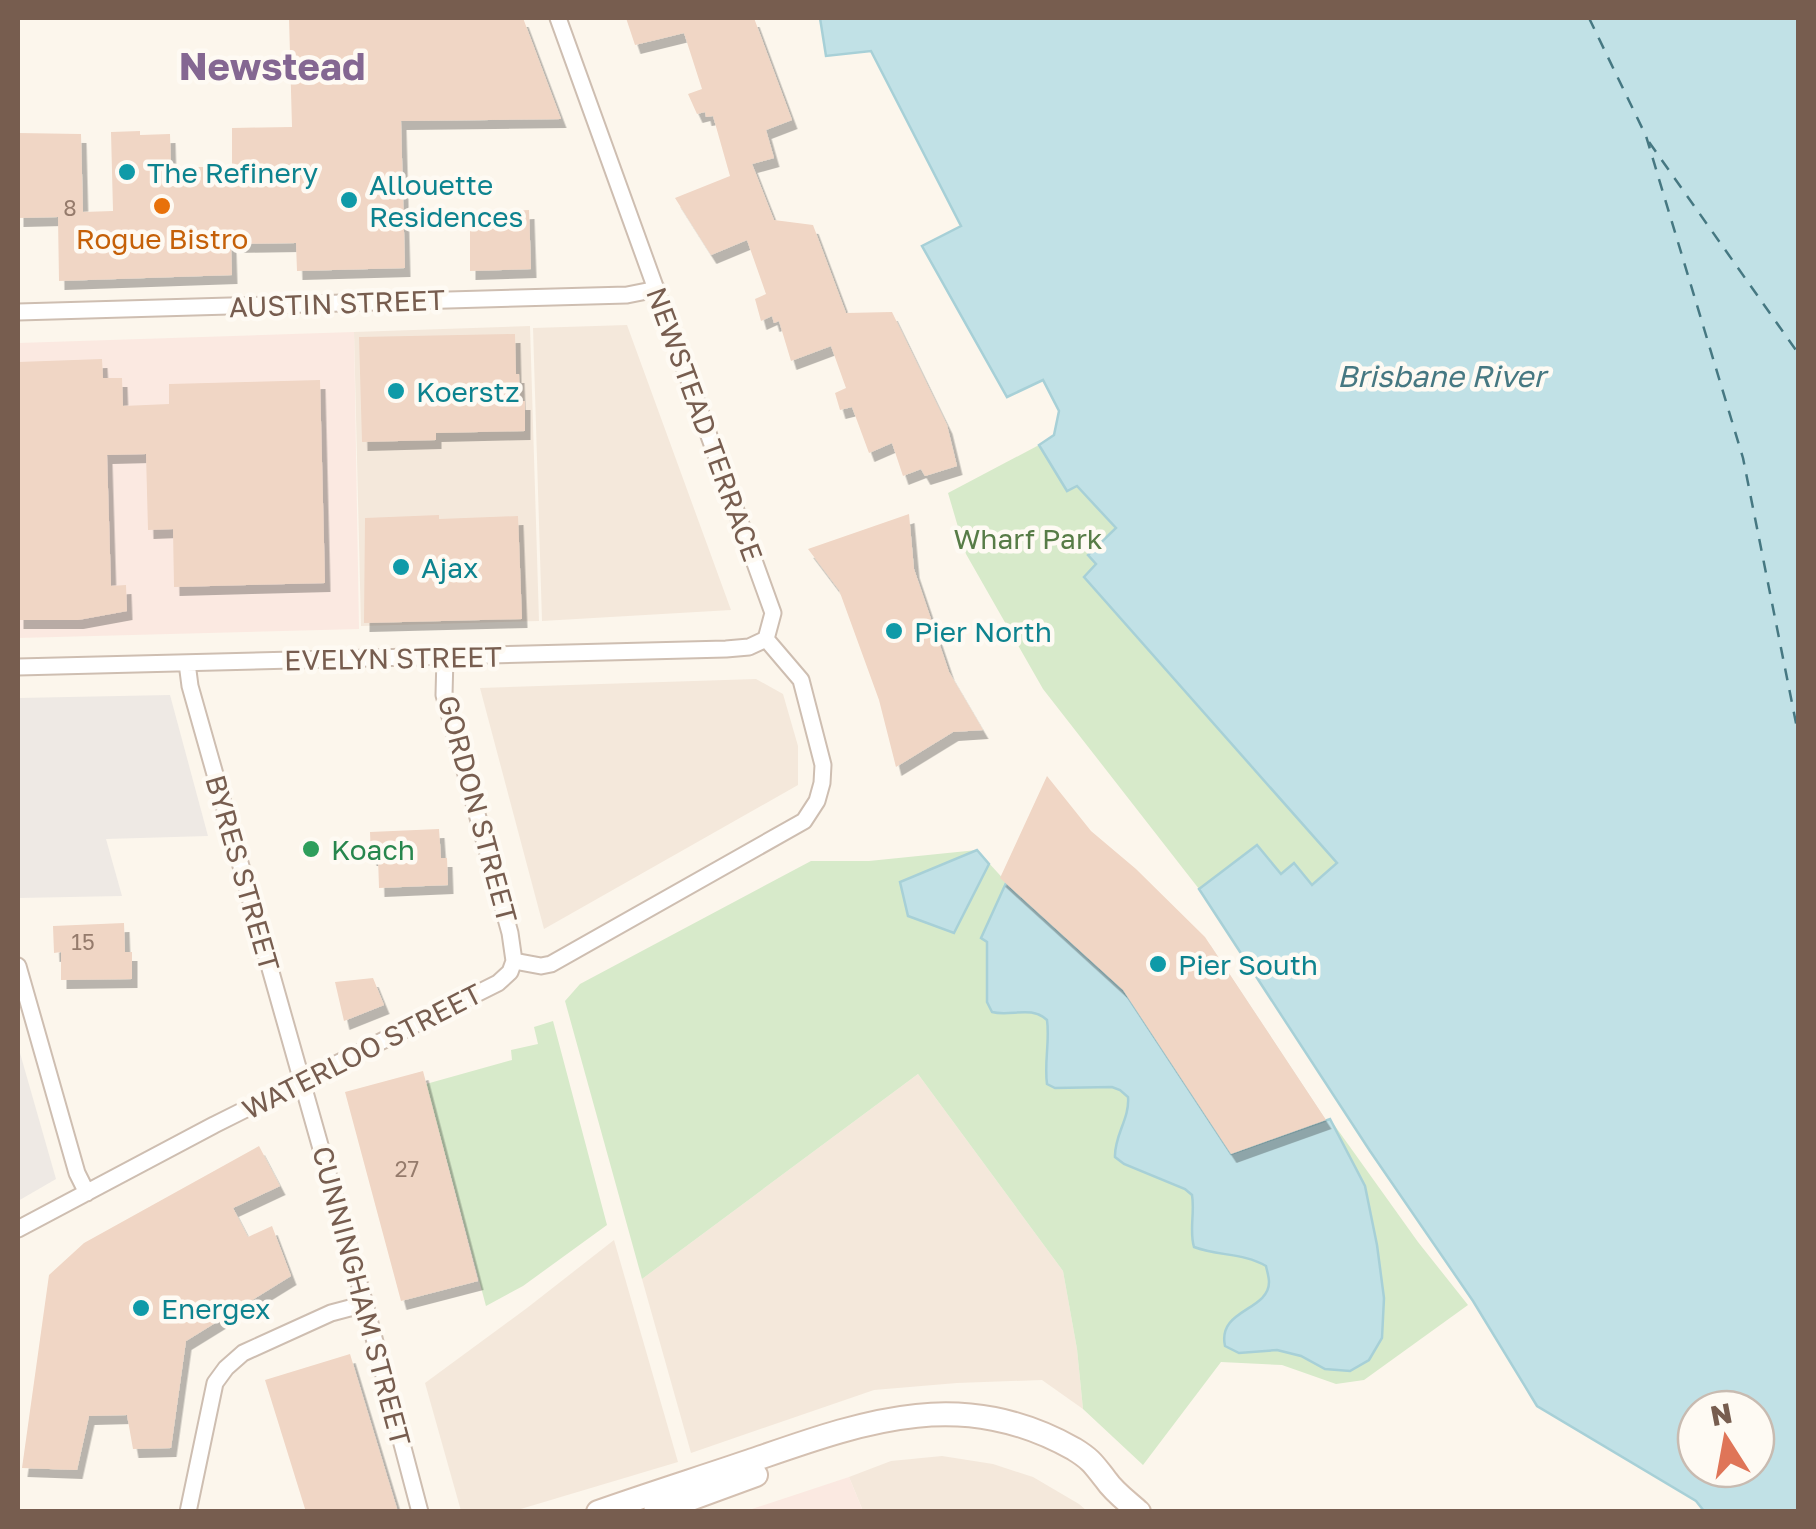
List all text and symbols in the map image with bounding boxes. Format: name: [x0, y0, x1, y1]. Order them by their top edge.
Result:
district label: Newstead: [179, 43, 365, 88]
place label: The Refinery: [147, 156, 318, 189]
marker: The Refinery: [116, 161, 138, 183]
place label: Allouette Residences: [369, 168, 523, 233]
marker: Allouette Residences: [338, 189, 360, 211]
house number: 8: [63, 194, 77, 221]
marker: Rogue Bistro: [151, 195, 173, 217]
place label: Rogue Bistro: [76, 222, 248, 255]
street label: NEWSTEAD TERRACE: [640, 282, 770, 566]
street label: AUSTIN STREET: [228, 283, 446, 323]
water label: Brisbane River: [1337, 358, 1549, 394]
place label: Koerstz: [416, 375, 520, 408]
marker: Koerstz: [385, 380, 407, 402]
park label: Wharf Park: [953, 522, 1103, 555]
place label: Ajax: [421, 551, 478, 584]
marker: Ajax: [390, 556, 412, 578]
place label: Pier North: [914, 615, 1052, 648]
marker: Pier North: [883, 620, 905, 642]
street label: EVELYN STREET: [284, 640, 502, 676]
street label: GORDON STREET: [432, 692, 524, 926]
street label: BYRES STREET: [199, 771, 287, 975]
place label: Koach: [331, 833, 415, 866]
marker: Koach: [300, 838, 322, 860]
house number: 15: [71, 928, 95, 955]
place label: Pier South: [1178, 948, 1318, 981]
marker: Pier South: [1147, 953, 1169, 975]
street label: WATERLOO STREET: [237, 976, 487, 1126]
street label: CUNNINGHAM STREET: [306, 1143, 418, 1449]
house number: 27: [395, 1155, 419, 1182]
place label: Energex: [161, 1292, 270, 1325]
marker: Energex: [130, 1297, 152, 1319]
north arrow: [1676, 1389, 1776, 1489]
text: N: [1708, 1396, 1735, 1432]

